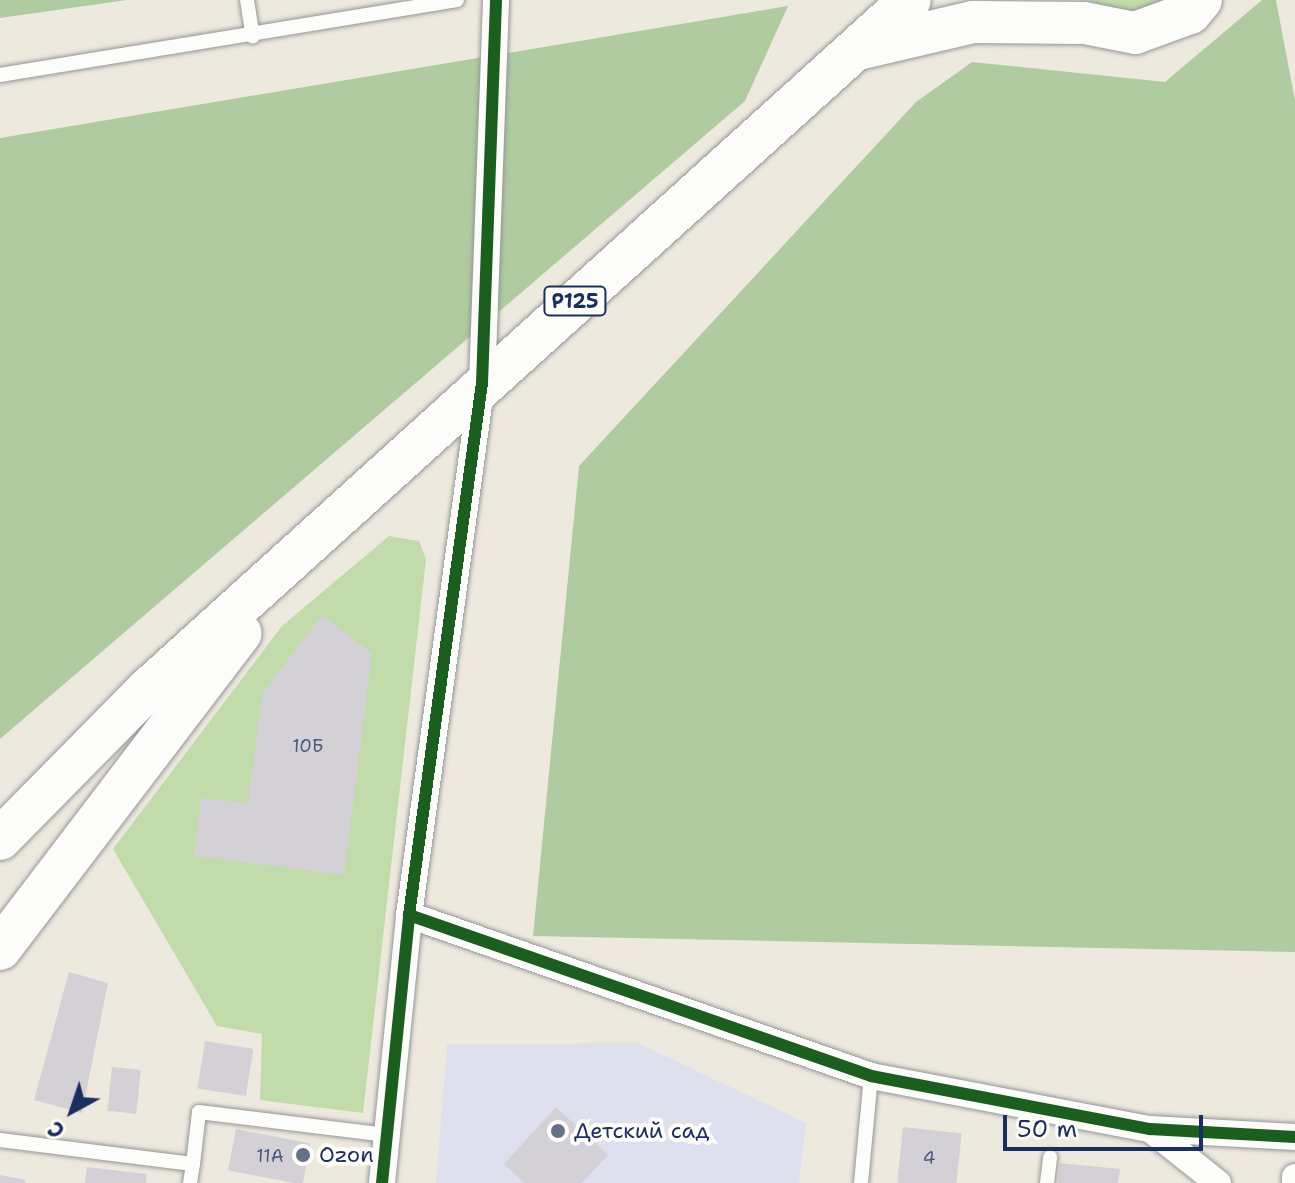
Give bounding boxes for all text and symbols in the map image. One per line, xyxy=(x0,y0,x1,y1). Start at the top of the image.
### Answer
road number: Р125 xyxy=(543,285,607,317)
house number: 10Б xyxy=(292,735,324,757)
north arrow xyxy=(32,1071,112,1151)
scale bar xyxy=(1007,1099,1207,1149)
text: 50 m xyxy=(1017,1113,1077,1145)
text: С xyxy=(42,1114,71,1145)
place label: Детский сад xyxy=(574,1118,710,1144)
marker: Детский сад xyxy=(549,1122,567,1140)
place label: Ozon xyxy=(319,1142,374,1168)
house number: 11А xyxy=(256,1145,284,1167)
marker: Ozon xyxy=(294,1146,312,1164)
house number: 4 xyxy=(923,1147,935,1169)

